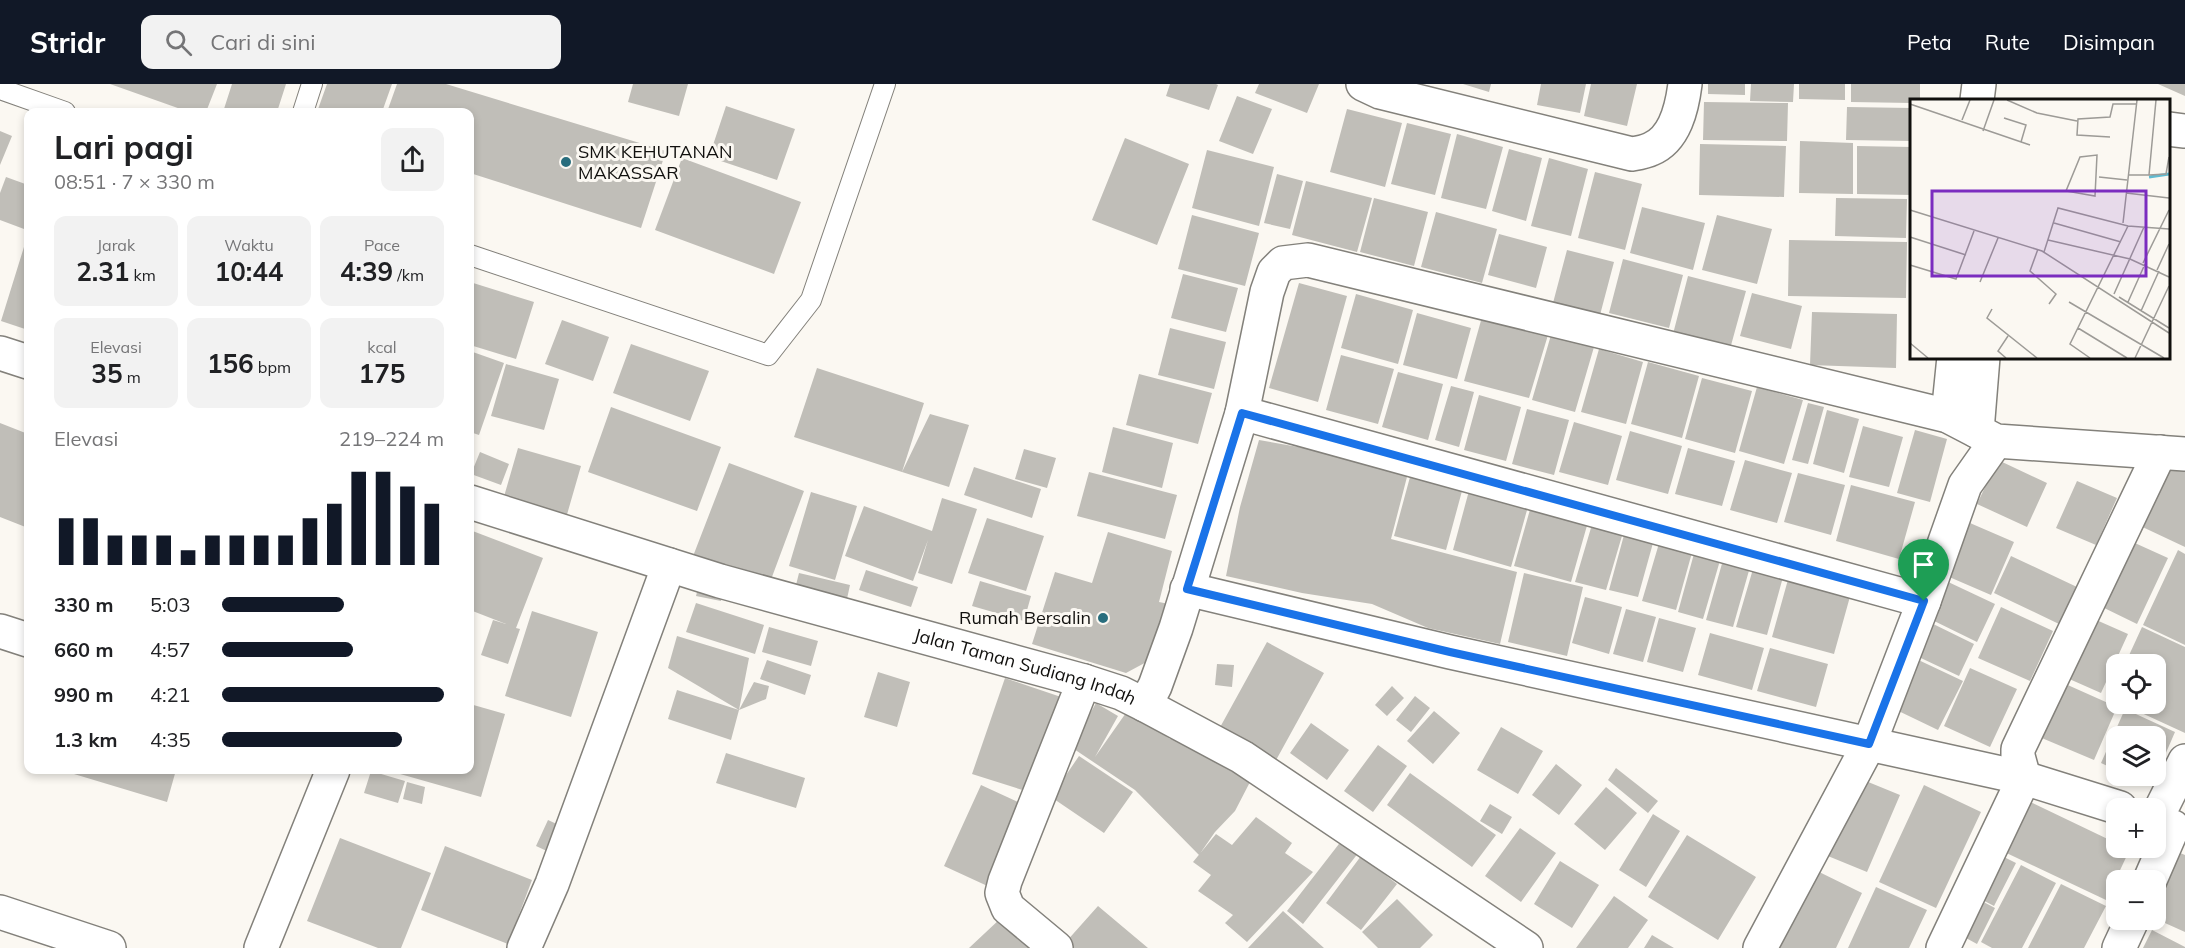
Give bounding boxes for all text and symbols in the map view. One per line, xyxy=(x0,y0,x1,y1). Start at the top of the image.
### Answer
search box xyxy=(141,15,561,69)
text: Stridr xyxy=(30,25,105,60)
icon: search xyxy=(162,26,195,59)
text: Cari di sini xyxy=(210,28,316,56)
text: Peta xyxy=(1907,29,1952,55)
text: Rute xyxy=(1985,29,2030,55)
text: Disimpan xyxy=(2063,29,2155,55)
inset map xyxy=(1910,99,2170,358)
text: Lari pagi xyxy=(54,126,194,167)
button: share xyxy=(381,128,444,191)
place label: SMK KEHUTANAN MAKASSAR xyxy=(578,140,733,184)
marker: SMK KEHUTANAN MAKASSAR xyxy=(559,155,573,169)
text: 08:51 · 7 × 330 m xyxy=(54,169,215,194)
text: Jarak xyxy=(97,235,135,255)
text: Waktu xyxy=(224,235,274,255)
text: Pace xyxy=(364,235,400,255)
text: 2.31 xyxy=(76,255,129,288)
text: 10:44 xyxy=(215,255,283,288)
text: 4:39 xyxy=(340,255,393,288)
text: km xyxy=(129,265,156,285)
text: /km xyxy=(393,265,424,285)
text: Elevasi xyxy=(90,337,142,357)
text: kcal xyxy=(367,337,397,357)
text: 156 xyxy=(207,347,254,380)
text: 35 xyxy=(91,357,122,390)
text: bpm xyxy=(254,357,291,377)
text: 175 xyxy=(359,357,405,390)
text: m xyxy=(122,367,141,387)
text: Elevasi xyxy=(54,426,118,451)
text: 219–224 m xyxy=(339,426,444,451)
pin xyxy=(1898,539,1949,601)
icon: arrive xyxy=(1907,548,1940,581)
text: 330 m xyxy=(54,592,113,617)
text: 5:03 xyxy=(150,592,191,617)
place label: Rumah Bersalin xyxy=(959,606,1091,629)
marker: Rumah Bersalin xyxy=(1096,611,1110,625)
street label: Jalan Taman Sudiang Indah xyxy=(911,623,1140,710)
text: 660 m xyxy=(54,637,113,662)
text: 4:57 xyxy=(150,637,191,662)
map controls xyxy=(2106,654,2166,930)
button: locate xyxy=(2106,654,2166,714)
text: 990 m xyxy=(54,682,113,707)
text: 4:21 xyxy=(150,682,191,707)
button: layers xyxy=(2106,726,2166,786)
text: 1.3 km xyxy=(54,727,117,752)
text: 4:35 xyxy=(150,727,191,752)
button: + xyxy=(2106,798,2166,858)
button: − xyxy=(2106,870,2166,930)

